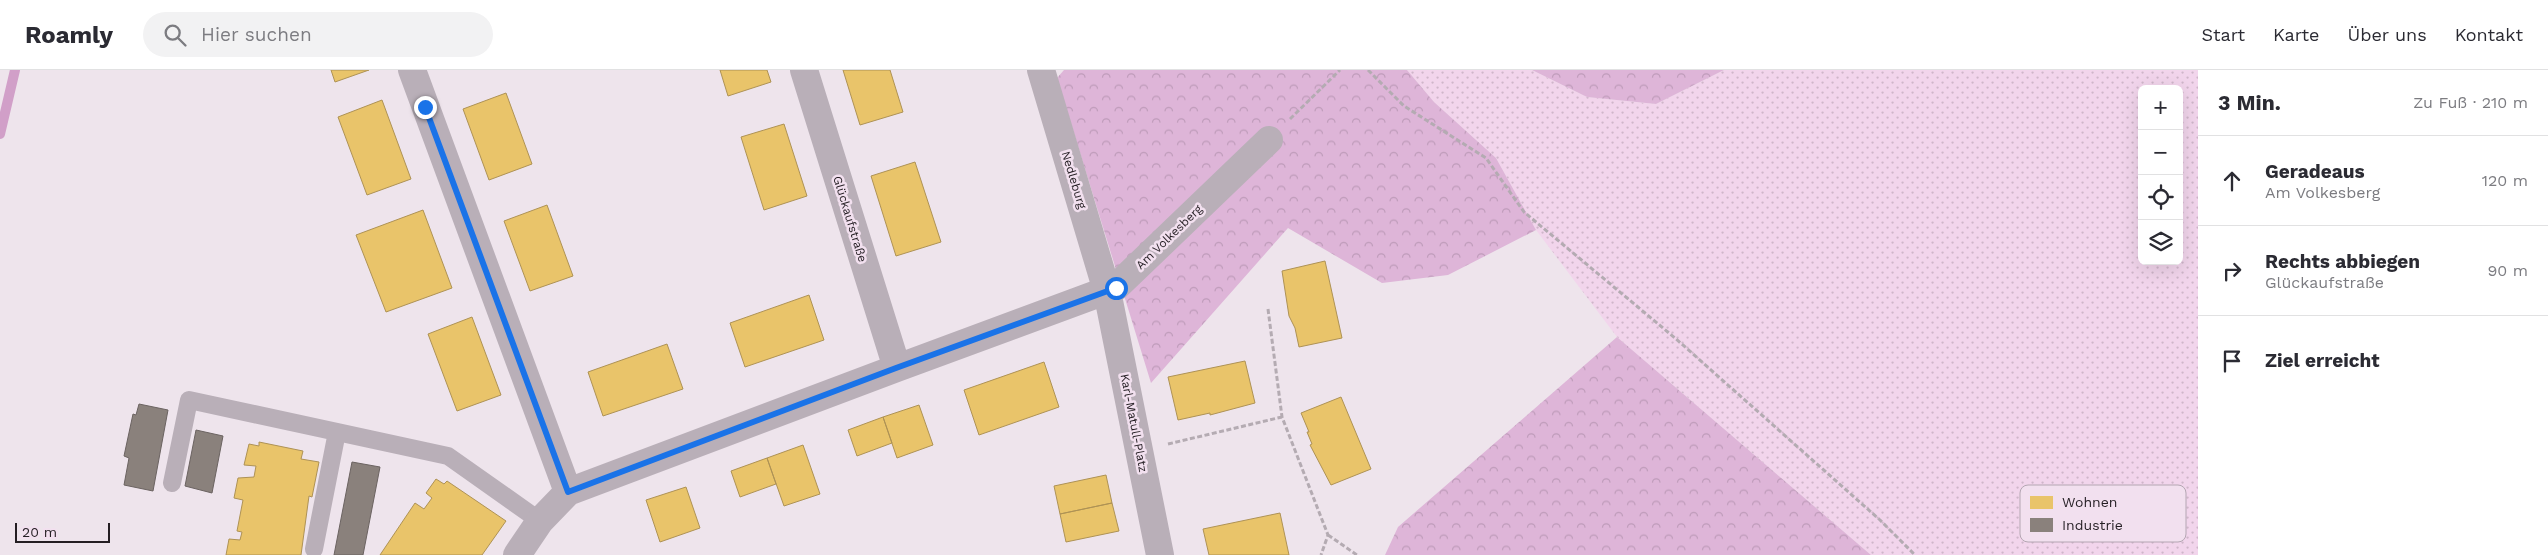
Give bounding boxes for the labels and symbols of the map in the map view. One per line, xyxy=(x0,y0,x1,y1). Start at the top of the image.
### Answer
route end xyxy=(414,96,437,119)
street label: Nedleburg xyxy=(1059,149,1090,211)
street label: Glückaufstraße xyxy=(830,174,870,264)
street label: Am Volkesberg xyxy=(1133,202,1205,272)
route start xyxy=(1105,277,1128,300)
street label: Karl-Matull-Platz xyxy=(1118,373,1150,473)
legend xyxy=(2020,485,2186,542)
text: Wohnen xyxy=(2062,494,2117,510)
text: Industrie xyxy=(2062,517,2123,533)
scale bar xyxy=(15,520,110,543)

